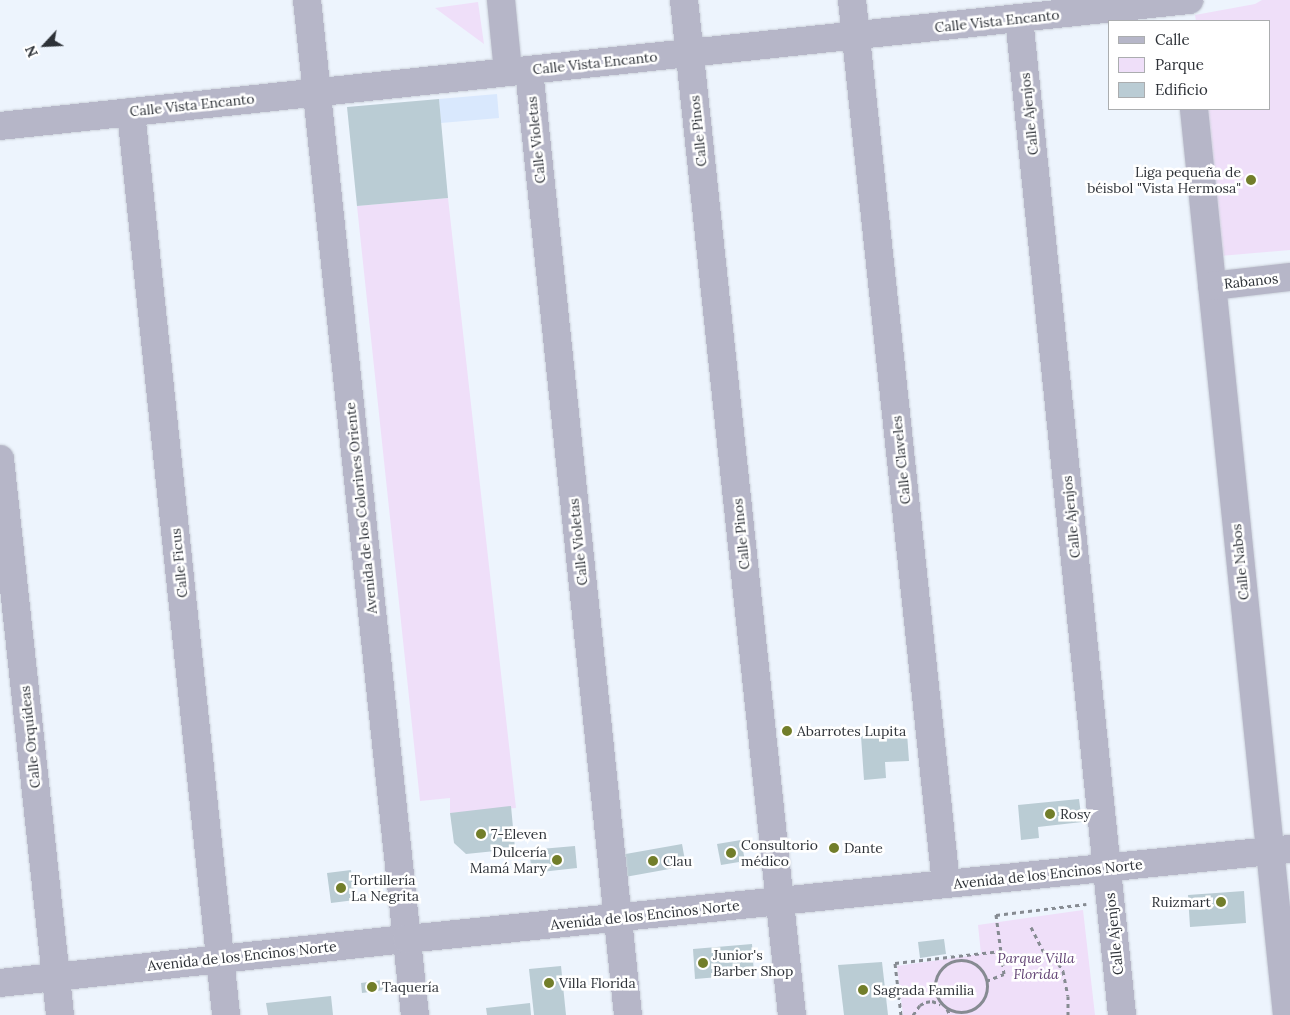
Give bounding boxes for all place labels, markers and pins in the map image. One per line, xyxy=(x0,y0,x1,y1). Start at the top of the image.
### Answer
place label: Liga pequeña de béisbol "Vista Hermosa" xyxy=(1087,164,1241,196)
marker: Liga pequeña de béisbol "Vista Hermosa" xyxy=(1245,174,1257,186)
place label: Abarrotes Lupita xyxy=(797,723,906,739)
marker: Abarrotes Lupita xyxy=(781,725,793,737)
place label: Rosy xyxy=(1060,806,1091,822)
marker: Rosy xyxy=(1044,808,1056,820)
place label: 7-Eleven xyxy=(491,826,547,842)
marker: 7-Eleven xyxy=(475,828,487,840)
place label: Consultorio médico xyxy=(741,837,818,870)
place label: Dante xyxy=(844,840,883,856)
marker: Dante xyxy=(828,842,840,854)
place label: Dulcería Mamá Mary xyxy=(470,844,547,876)
marker: Consultorio médico xyxy=(725,847,737,859)
place label: Clau xyxy=(663,853,692,869)
marker: Dulcería Mamá Mary xyxy=(551,854,563,866)
marker: Clau xyxy=(647,855,659,867)
place label: Tortillería La Negrita xyxy=(351,872,419,904)
marker: Tortillería La Negrita xyxy=(335,882,347,894)
place label: Ruizmart xyxy=(1152,894,1211,910)
marker: Ruizmart xyxy=(1215,896,1227,908)
place label: Junior's Barber Shop xyxy=(713,947,793,980)
marker: Junior's Barber Shop xyxy=(697,957,709,969)
place label: Villa Florida xyxy=(559,975,636,991)
marker: Villa Florida xyxy=(543,977,555,989)
place label: Taquería xyxy=(382,979,439,995)
marker: Taquería xyxy=(366,981,378,993)
place label: Sagrada Familia xyxy=(873,982,974,998)
marker: Sagrada Familia xyxy=(857,984,869,996)

